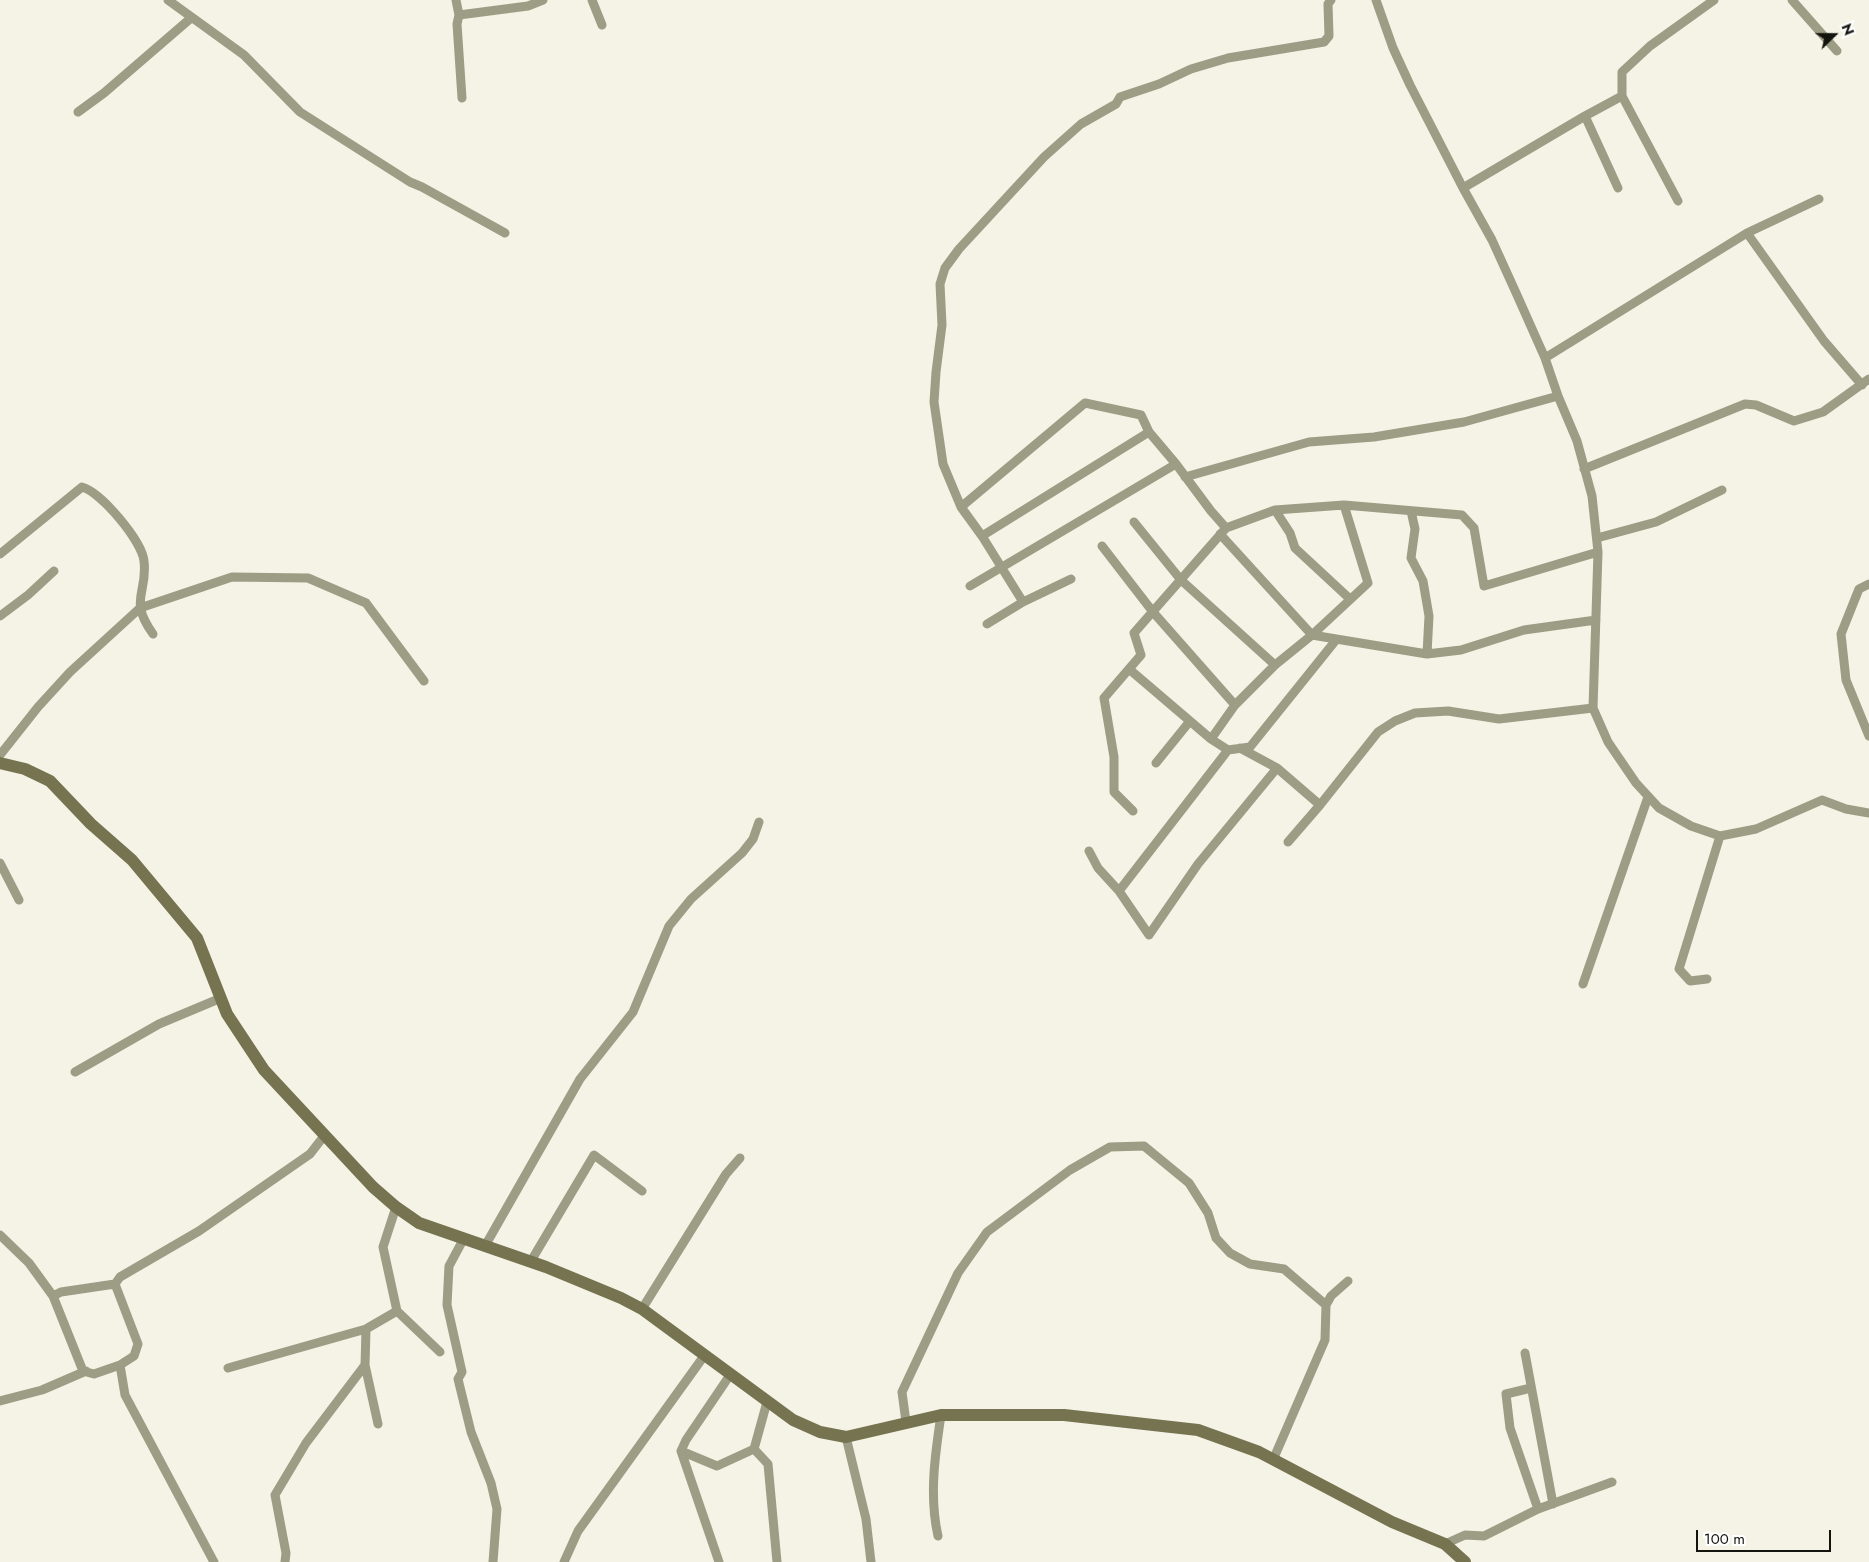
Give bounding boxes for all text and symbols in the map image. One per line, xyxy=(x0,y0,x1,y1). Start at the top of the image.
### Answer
north arrow xyxy=(1809,10,1859,60)
text: N xyxy=(1837,20,1859,38)
scale bar xyxy=(1699,1520,1834,1552)
text: 100 m xyxy=(1704,1528,1745,1550)

